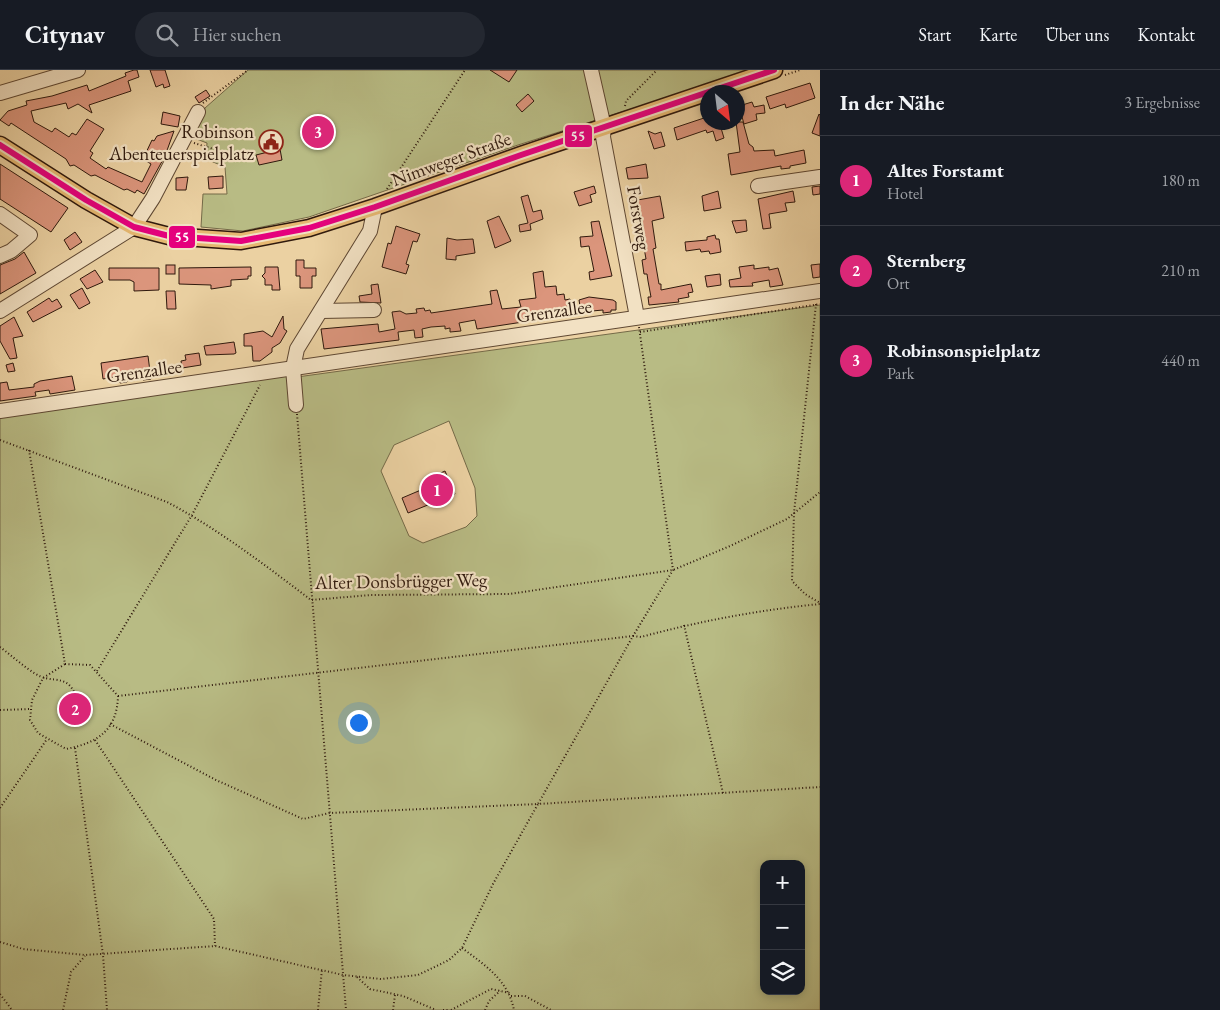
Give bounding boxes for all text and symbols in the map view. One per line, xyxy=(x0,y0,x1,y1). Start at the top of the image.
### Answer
search box xyxy=(135,12,485,57)
text: Citynav xyxy=(25,19,105,50)
icon: search xyxy=(153,21,181,49)
text: Hier suchen xyxy=(193,22,281,47)
text: Start xyxy=(918,23,951,46)
text: Karte xyxy=(979,23,1017,46)
text: Über uns xyxy=(1045,23,1109,46)
text: Kontakt xyxy=(1137,23,1195,46)
north arrow xyxy=(700,85,745,130)
text: In der Nähe xyxy=(840,89,945,116)
text: 3 Ergebnisse xyxy=(1124,92,1200,113)
pin: 3 xyxy=(302,113,334,151)
place label: Robinson Abenteuerspielplatz xyxy=(108,119,255,166)
line badge: 55 xyxy=(564,124,593,148)
street label: Nimweger Straße xyxy=(388,126,514,192)
text: 55 xyxy=(571,127,585,145)
public building icon: Robinson Abenteuerspielplatz xyxy=(258,129,284,155)
text: Altes Forstamt xyxy=(887,158,1004,183)
text: 1 xyxy=(852,170,860,191)
text: 180 m xyxy=(1161,170,1200,191)
text: Hotel xyxy=(887,183,923,204)
street label: Forstweg xyxy=(621,184,657,253)
line badge: 55 xyxy=(168,225,196,249)
text: 55 xyxy=(175,228,189,246)
text: Sternberg xyxy=(887,248,965,273)
text: 2 xyxy=(852,260,860,281)
text: 210 m xyxy=(1161,260,1200,281)
text: Ort xyxy=(887,273,910,294)
street label: Grenzallee xyxy=(515,293,593,329)
text: Robinsonspielplatz xyxy=(887,338,1040,363)
text: 3 xyxy=(852,350,860,371)
text: 440 m xyxy=(1161,350,1200,371)
street label: Grenzallee xyxy=(105,353,183,389)
text: Park xyxy=(887,363,914,384)
pin: 1 xyxy=(421,471,453,509)
street label: Alter Donsbrügger Weg xyxy=(314,567,488,595)
pin: 2 xyxy=(59,690,91,728)
your location xyxy=(346,710,372,736)
map controls xyxy=(760,860,805,995)
button: + xyxy=(760,860,805,905)
button: − xyxy=(760,905,805,950)
button: layers xyxy=(760,950,805,995)

